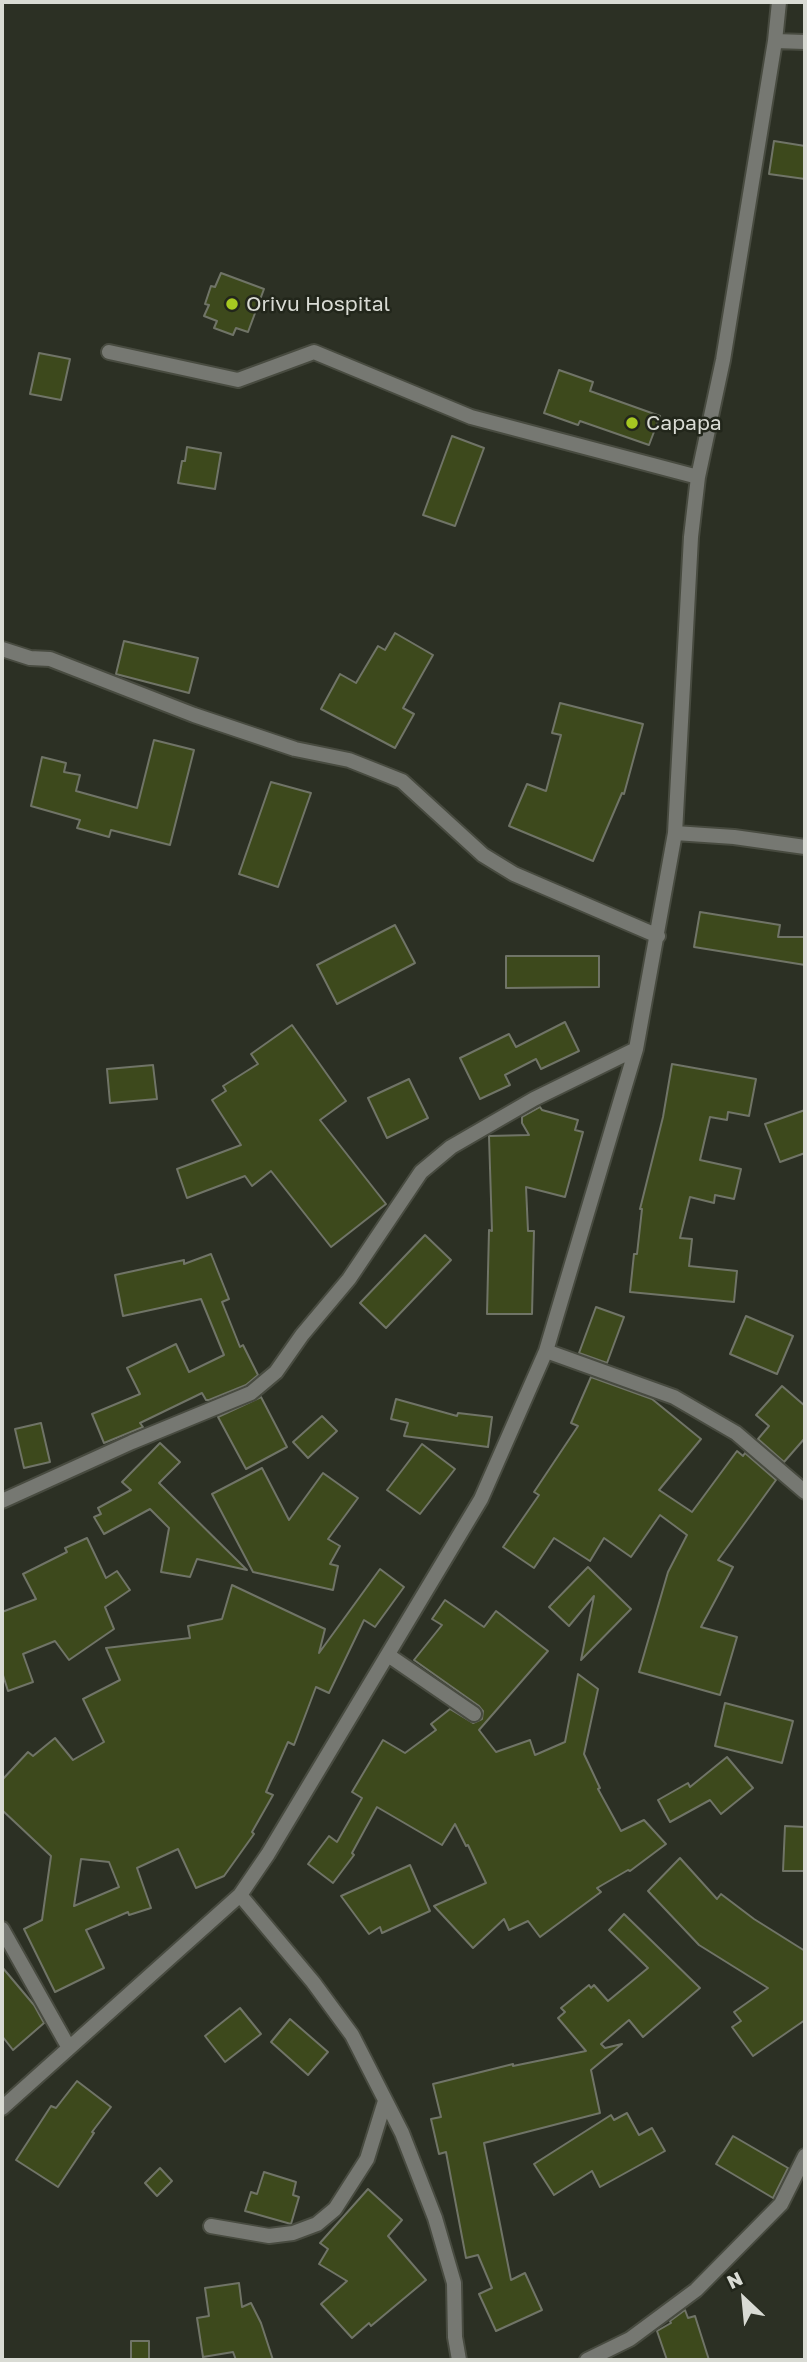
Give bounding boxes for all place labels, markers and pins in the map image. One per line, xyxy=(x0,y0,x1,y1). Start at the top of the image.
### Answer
place label: Orivu Hospital xyxy=(246,291,390,317)
marker: Orivu Hospital xyxy=(224,296,240,312)
place label: Capapa xyxy=(646,410,722,436)
marker: Capapa xyxy=(624,415,640,431)

